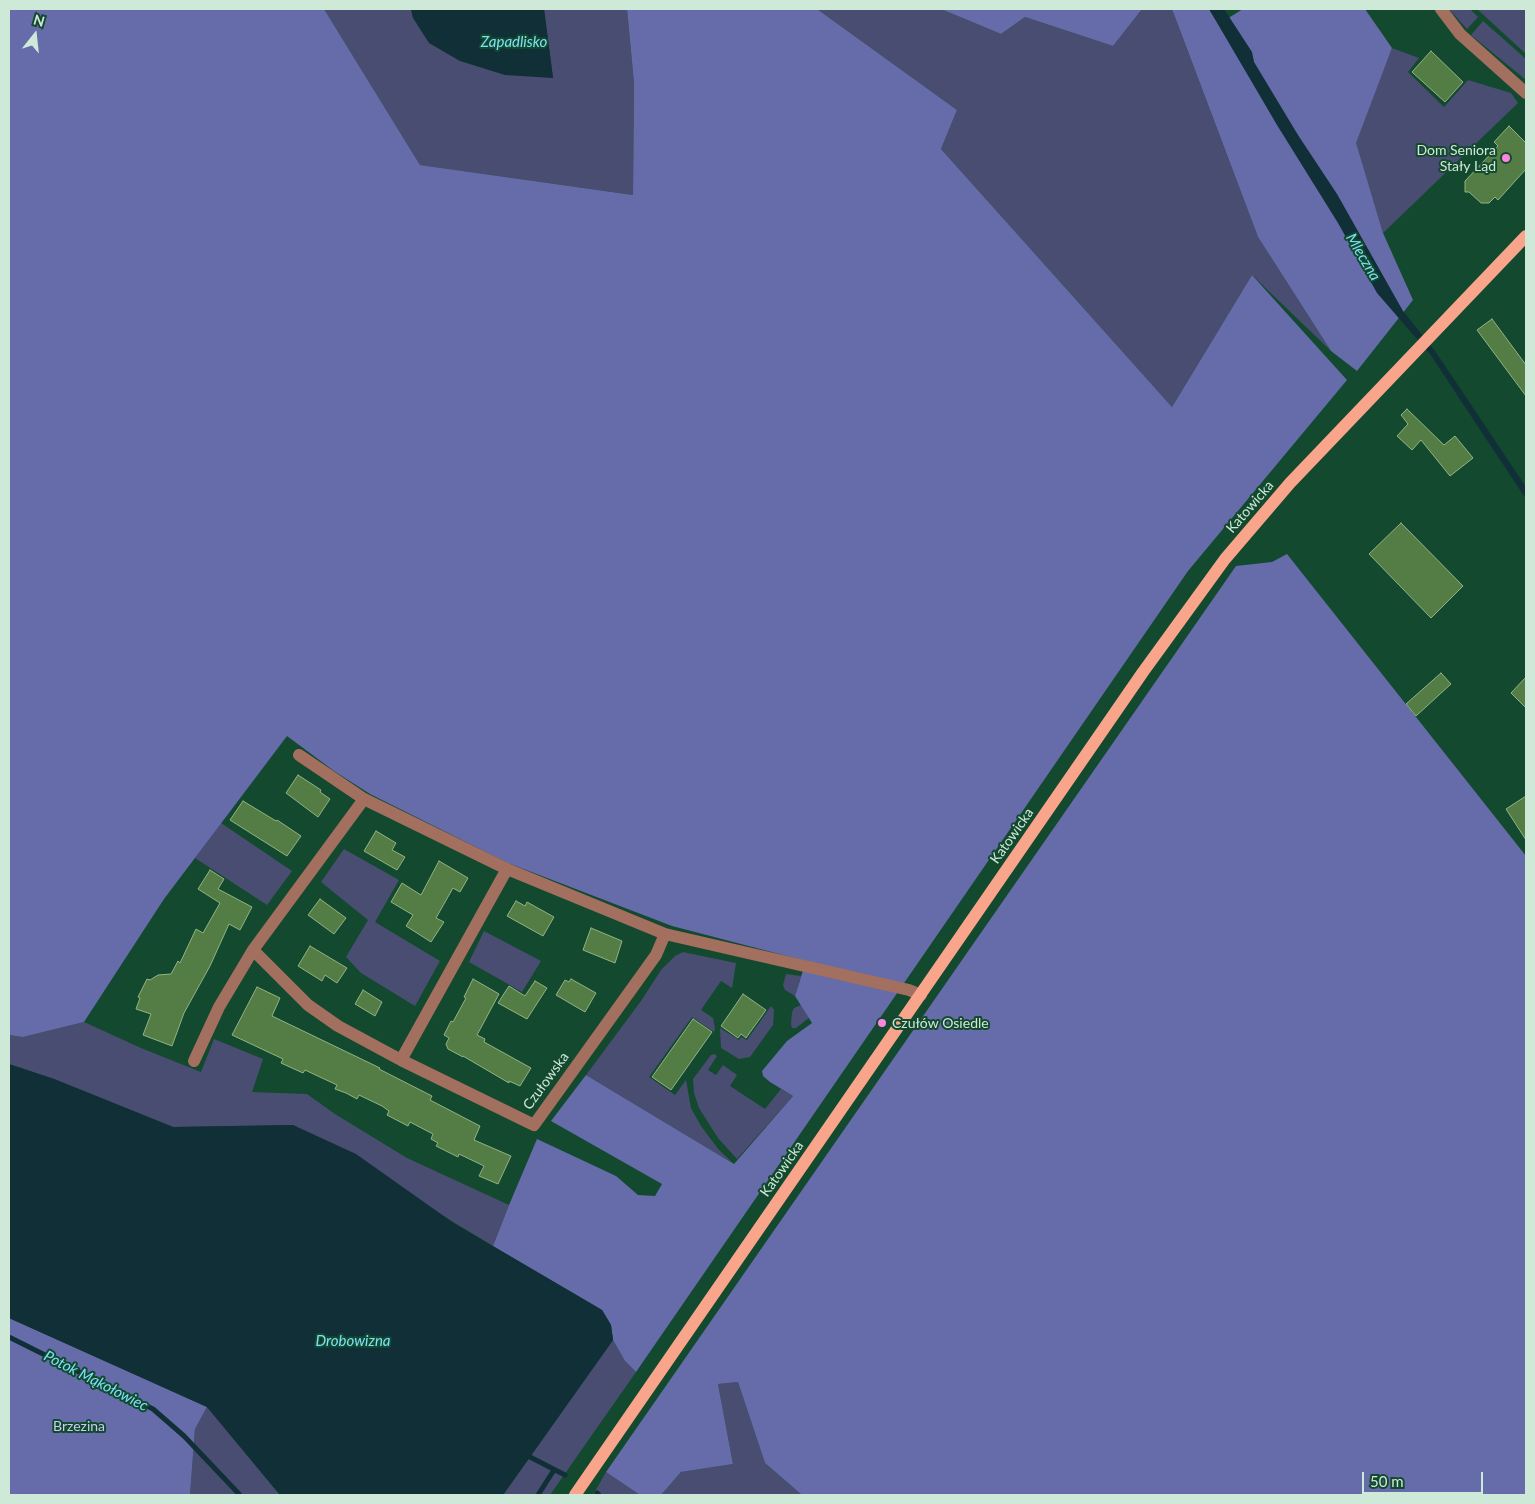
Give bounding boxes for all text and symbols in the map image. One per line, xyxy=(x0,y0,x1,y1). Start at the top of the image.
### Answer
north arrow xyxy=(10,10,60,60)
text: N xyxy=(32,10,47,30)
water label: Zapadlisko xyxy=(481,33,547,51)
place label: Dom Seniora Stały Ląd xyxy=(1416,142,1496,174)
marker: Dom Seniora Stały Ląd xyxy=(1500,152,1512,164)
water label: Mleczna xyxy=(1342,230,1384,284)
street label: Katowicka xyxy=(1223,477,1277,537)
street label: Katowicka xyxy=(987,805,1037,867)
place label: Czułów Osiedle xyxy=(892,1015,989,1031)
marker: Czułów Osiedle xyxy=(876,1017,888,1029)
street label: Czułowska xyxy=(520,1049,572,1113)
street label: Katowicka xyxy=(757,1138,807,1200)
water label: Drobowizna xyxy=(316,1332,390,1350)
water label: Potok Mąkołowiec xyxy=(41,1347,151,1415)
park label: Brzezina xyxy=(53,1418,105,1434)
scale bar xyxy=(1365,1462,1486,1494)
text: 50 m xyxy=(1370,1472,1404,1490)

